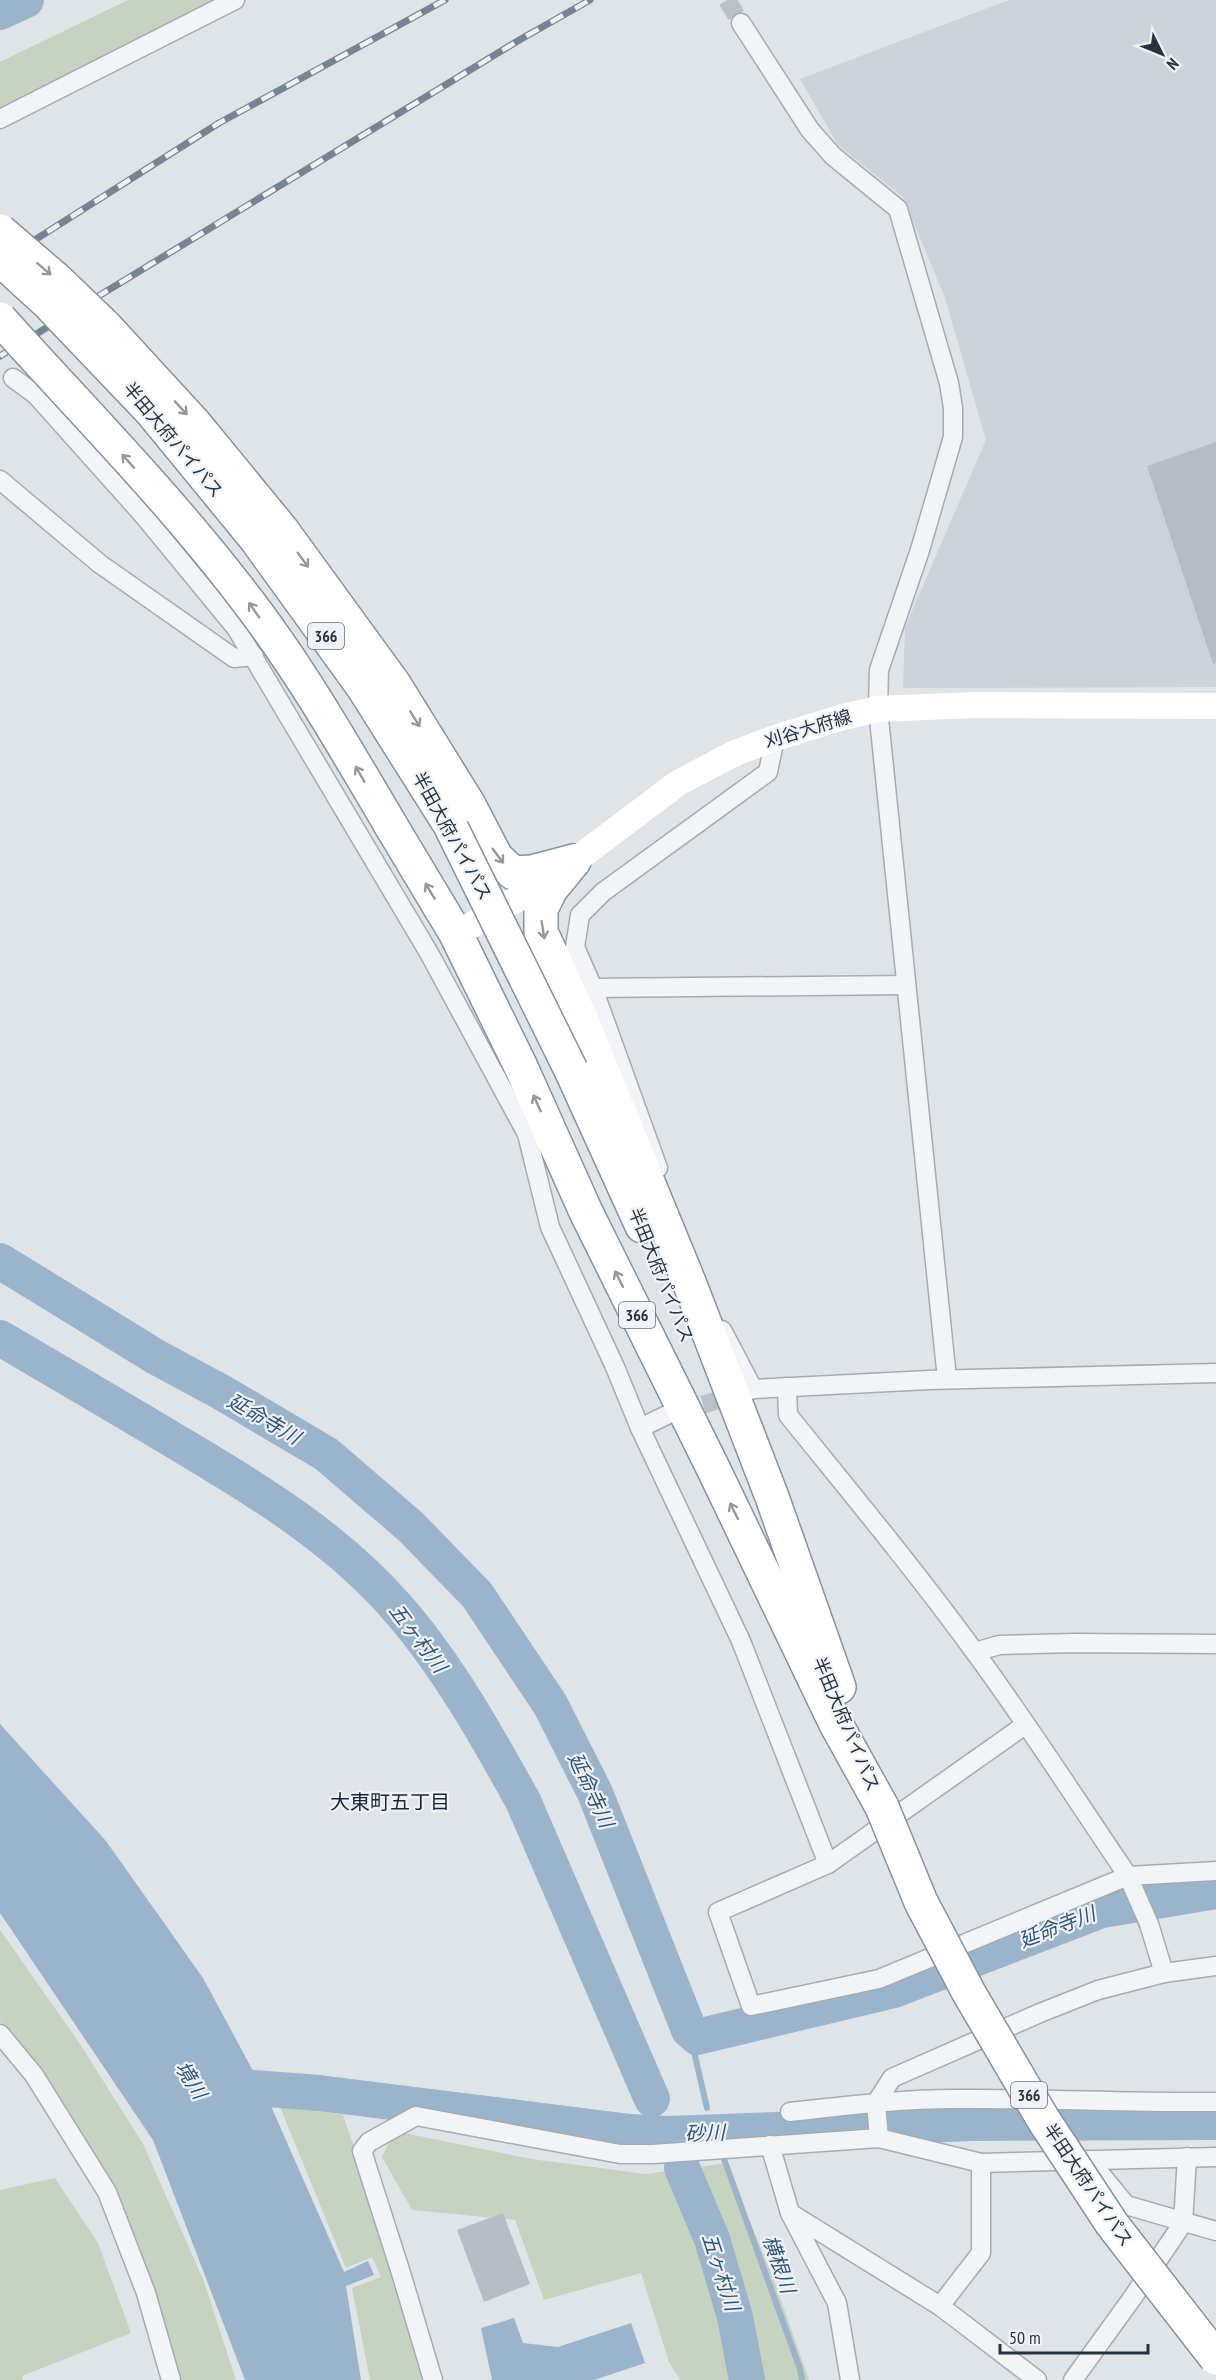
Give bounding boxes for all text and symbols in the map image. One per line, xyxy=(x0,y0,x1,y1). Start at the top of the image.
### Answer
north arrow xyxy=(1132,24,1192,84)
text: N xyxy=(1163,54,1183,74)
one-way arrow xyxy=(36,262,51,276)
street label: 半田大府パイパス xyxy=(118,377,228,502)
one-way arrow xyxy=(174,400,188,415)
one-way arrow xyxy=(121,454,135,469)
one-way arrow xyxy=(297,551,309,567)
one-way arrow xyxy=(248,603,260,619)
road number: 366 xyxy=(308,623,344,649)
street label: 刈谷大府線 xyxy=(761,704,854,753)
one-way arrow xyxy=(410,710,422,727)
one-way arrow xyxy=(354,766,366,783)
street label: 半田大府パイパス xyxy=(408,767,497,904)
one-way arrow xyxy=(491,848,504,864)
one-way arrow xyxy=(424,883,436,900)
one-way arrow xyxy=(537,919,548,939)
one-way arrow xyxy=(531,1094,542,1112)
street label: 半田大府パイパス xyxy=(624,1204,699,1346)
one-way arrow xyxy=(613,1271,625,1289)
road number: 366 xyxy=(619,1302,655,1328)
water label: 延命寺川 xyxy=(223,1388,307,1451)
one-way arrow xyxy=(727,1502,739,1520)
water label: 五ヶ村川 xyxy=(384,1598,454,1679)
street label: 半田大府パイパス xyxy=(808,1653,885,1794)
water label: 延命寺川 xyxy=(562,1748,621,1834)
district label: 大東町五丁目 xyxy=(330,1789,450,1815)
water label: 延命寺川 xyxy=(1015,1900,1101,1953)
water label: 境川 xyxy=(169,2056,214,2106)
road number: 366 xyxy=(1011,2082,1047,2108)
water label: 砂川 xyxy=(685,2119,727,2147)
street label: 半田大府パイパス xyxy=(1039,2119,1138,2251)
water label: 五ヶ村川 xyxy=(696,2230,746,2316)
water label: 横根川 xyxy=(757,2231,802,2298)
scale bar xyxy=(1000,2317,1148,2355)
text: 50 m xyxy=(1009,2326,1041,2349)

